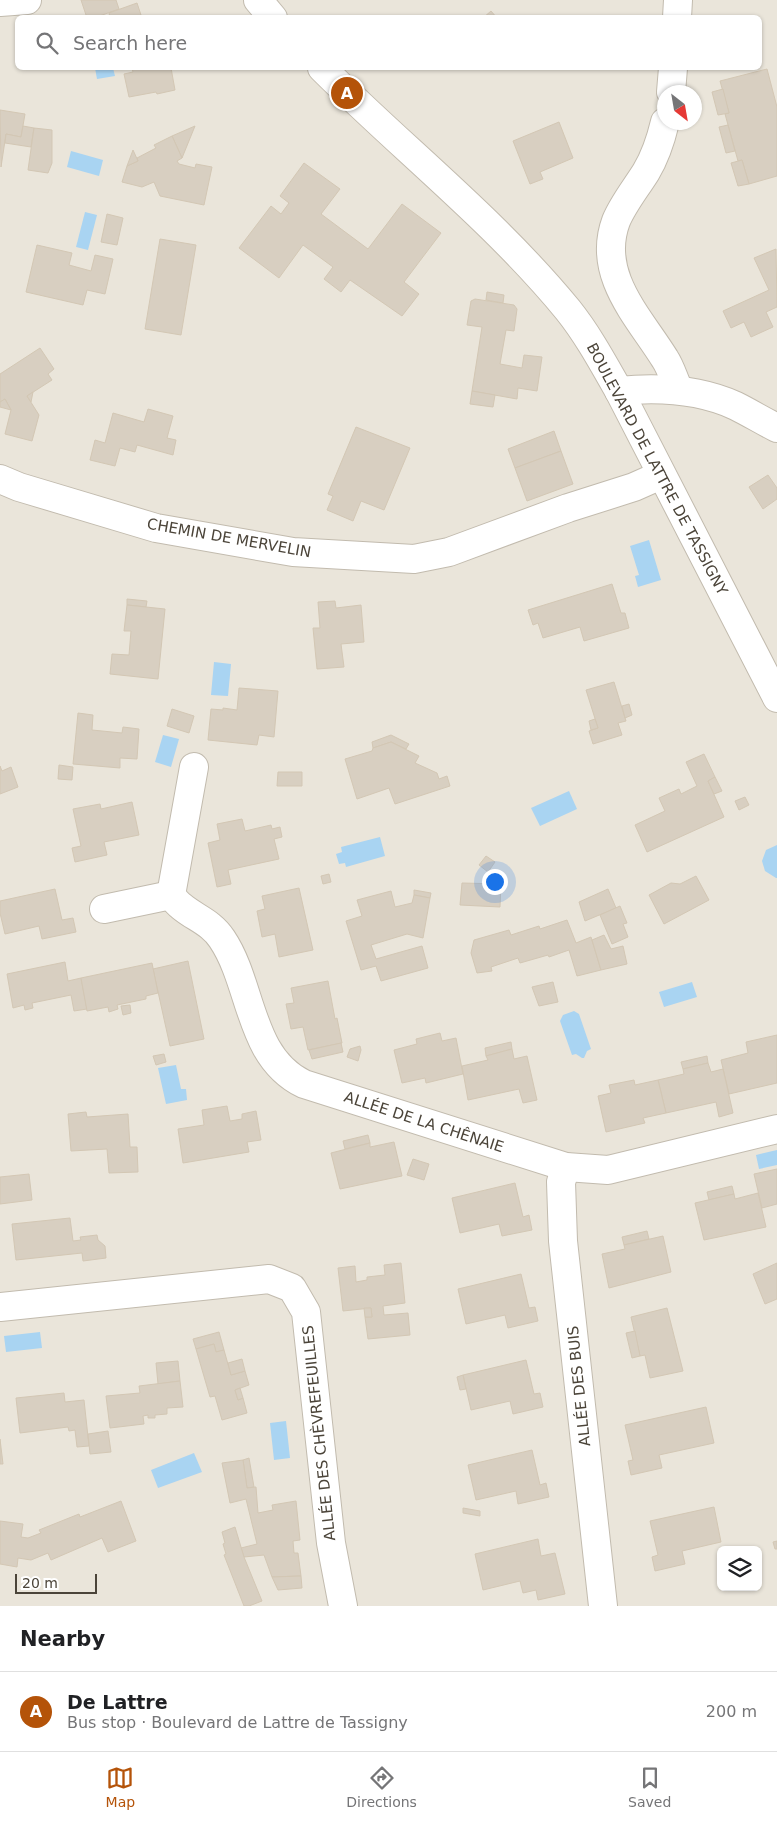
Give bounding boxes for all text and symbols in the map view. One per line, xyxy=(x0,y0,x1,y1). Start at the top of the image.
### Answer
search box xyxy=(15,15,762,70)
icon: search xyxy=(33,29,61,57)
text: Search here xyxy=(73,32,187,54)
pin: A xyxy=(331,74,363,112)
north arrow xyxy=(657,85,702,130)
street label: BOULEVARD DE LATTRE DE TASSIGNY xyxy=(583,340,732,599)
street label: CHEMIN DE MERVELIN xyxy=(146,515,312,561)
your location xyxy=(482,869,508,895)
street label: ALLÉE DE LA CHÊNAIE xyxy=(342,1087,506,1156)
street label: ALLÉE DES CHÈVREFEUILLES xyxy=(298,1324,339,1542)
street label: ALLÉE DES BUIS xyxy=(563,1325,594,1447)
map controls xyxy=(717,1546,762,1591)
button: layers xyxy=(717,1546,762,1591)
scale bar xyxy=(15,1571,98,1594)
text: 20 m xyxy=(22,1575,58,1591)
text: Nearby xyxy=(20,1627,105,1651)
text: De Lattre xyxy=(67,1691,168,1713)
text: A xyxy=(30,1702,42,1721)
text: 200 m xyxy=(706,1702,757,1721)
text: Bus stop · Boulevard de Lattre de Tassigny xyxy=(67,1713,408,1732)
tab: Map xyxy=(106,1764,135,1810)
tab: Directions xyxy=(346,1764,417,1810)
tab: Saved xyxy=(628,1764,671,1810)

